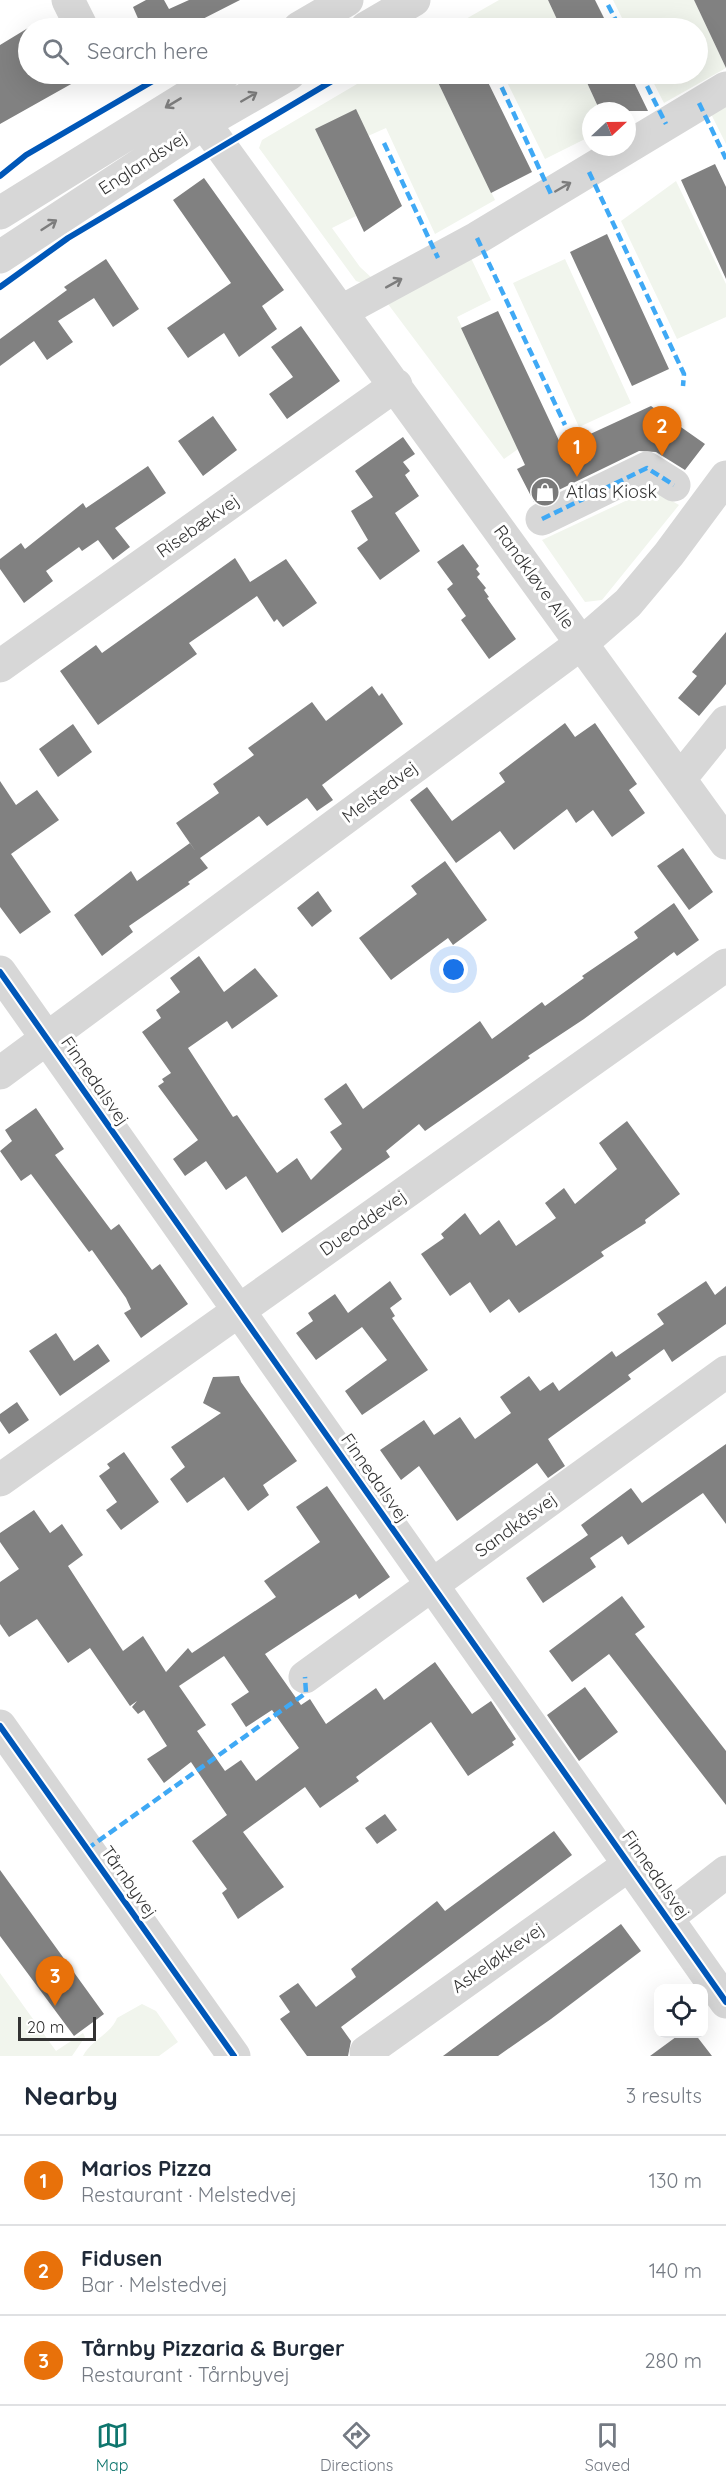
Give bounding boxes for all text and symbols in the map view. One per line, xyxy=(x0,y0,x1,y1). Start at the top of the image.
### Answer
search box xyxy=(18,18,708,84)
icon: search xyxy=(39,35,72,68)
text: Search here xyxy=(87,37,208,65)
one-way arrow xyxy=(240,91,257,103)
one-way arrow xyxy=(165,98,182,110)
north arrow xyxy=(582,102,636,156)
street label: Englandsvej xyxy=(94,125,191,200)
one-way arrow xyxy=(554,180,571,192)
one-way arrow xyxy=(40,219,57,231)
one-way arrow xyxy=(384,277,402,288)
pin: 2 xyxy=(642,406,682,456)
pin: 1 xyxy=(558,428,596,477)
shop icon: Atlas Kiosk xyxy=(529,476,561,508)
place label: Atlas Kiosk xyxy=(566,480,657,503)
street label: Risebækvej xyxy=(152,489,244,562)
street label: Randkløve Alle xyxy=(489,520,580,633)
street label: Melstedvej xyxy=(337,756,422,828)
your location xyxy=(439,955,468,984)
street label: Finnedalsvej xyxy=(56,1032,135,1130)
street label: Dueoddevej xyxy=(315,1184,411,1261)
street label: Finnedalsvej xyxy=(336,1429,415,1527)
street label: Sandkåsvej xyxy=(470,1487,561,1562)
street label: Finnedalsvej xyxy=(617,1826,696,1924)
street label: Tårnbyvej xyxy=(96,1841,163,1922)
street label: Askeløkkevej xyxy=(447,1917,548,1998)
pin: 3 xyxy=(36,1956,74,2006)
map controls xyxy=(654,1984,708,2038)
button: locate xyxy=(654,1984,708,2038)
scale bar xyxy=(18,2014,96,2042)
text: 20 m xyxy=(27,2017,64,2037)
text: Nearby xyxy=(24,2079,118,2112)
text: 3 results xyxy=(626,2083,702,2108)
text: Marios Pizza xyxy=(81,2154,212,2182)
text: 1 xyxy=(40,2168,47,2193)
text: 130 m xyxy=(649,2168,702,2193)
text: Restaurant · Melstedvej xyxy=(81,2182,297,2207)
text: Fidusen xyxy=(81,2244,162,2272)
text: 2 xyxy=(38,2258,49,2283)
text: 140 m xyxy=(649,2258,702,2283)
text: Bar · Melstedvej xyxy=(81,2272,228,2297)
text: Tårnby Pizzaria & Burger xyxy=(81,2334,345,2362)
text: 3 xyxy=(38,2348,49,2373)
text: 280 m xyxy=(645,2348,702,2373)
text: Restaurant · Tårnbyvej xyxy=(81,2362,290,2387)
tab: Map xyxy=(96,2419,129,2475)
tab: Directions xyxy=(320,2419,393,2475)
tab: Saved xyxy=(585,2419,630,2475)

